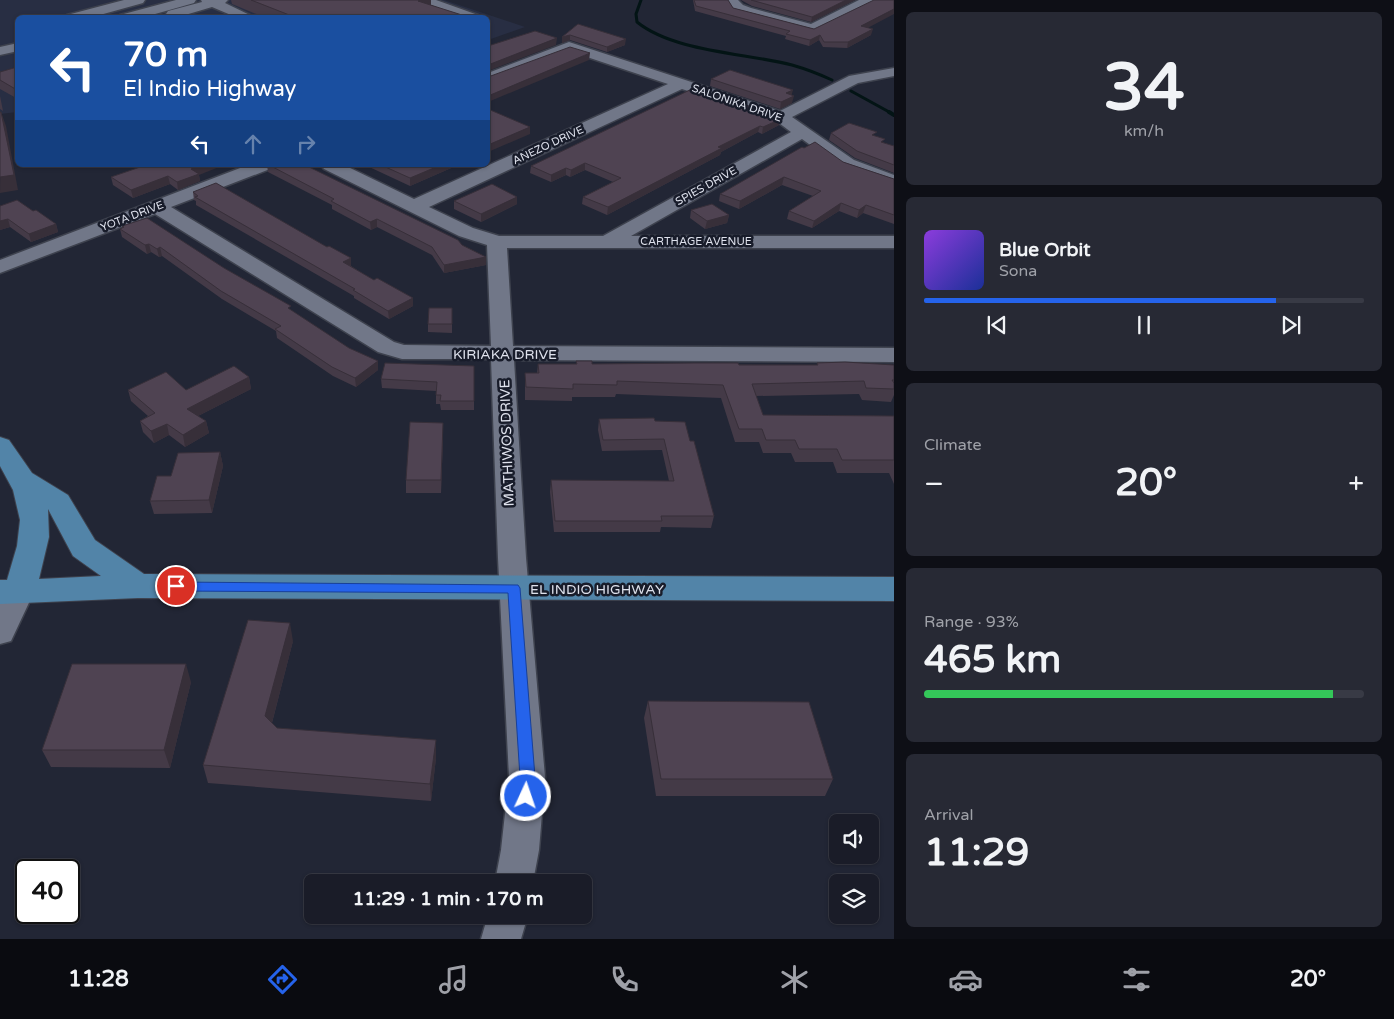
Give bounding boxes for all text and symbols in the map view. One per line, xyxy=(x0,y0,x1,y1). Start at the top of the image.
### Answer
text: 70 m xyxy=(123,34,208,76)
icon: left xyxy=(40,35,105,100)
text: 34 xyxy=(1103,49,1185,128)
text: El Indio Highway xyxy=(123,76,296,102)
street label: SALONIKA DRIVE xyxy=(690,81,784,125)
text: km/h xyxy=(1124,121,1164,141)
street label: ANEZO DRIVE xyxy=(510,123,586,167)
icon: left xyxy=(186,130,214,158)
icon: ahead xyxy=(239,130,267,158)
icon: right xyxy=(292,130,320,158)
street label: SPIES DRIVE xyxy=(673,164,739,208)
street label: YOTA DRIVE xyxy=(99,198,165,234)
street label: CARTHAGE AVENUE xyxy=(640,235,752,248)
text: Blue Orbit xyxy=(999,239,1091,261)
text: Sona xyxy=(999,261,1037,281)
icon: previous xyxy=(983,311,1011,339)
icon: pause xyxy=(1130,311,1158,339)
icon: next xyxy=(1277,311,1305,339)
street label: KIRIAKA DRIVE xyxy=(453,346,557,363)
street label: MATHIWOS DRIVE xyxy=(496,379,518,507)
text: Climate xyxy=(924,435,982,455)
text: 20° xyxy=(1115,460,1177,506)
text: − xyxy=(924,467,944,501)
text: + xyxy=(1348,467,1364,501)
pin xyxy=(155,565,197,607)
icon: arrive xyxy=(162,572,190,600)
street label: EL INDIO HIGHWAY xyxy=(530,581,664,598)
text: Range · 93% xyxy=(924,612,1019,632)
text: 465 km xyxy=(924,637,1061,683)
position arrow xyxy=(499,769,551,821)
text: Arrival xyxy=(924,805,973,825)
map controls xyxy=(829,814,879,924)
button: sound xyxy=(829,814,879,864)
text: 11:29 xyxy=(924,830,1029,876)
speed limit sign: 40 xyxy=(15,859,80,924)
button: layers xyxy=(829,874,879,924)
text: 11:29 · 1 min · 170 m xyxy=(352,888,544,910)
icon: directions xyxy=(265,962,300,997)
icon: music xyxy=(436,962,471,997)
icon: phone xyxy=(607,962,642,997)
icon: climate xyxy=(777,962,812,997)
icon: car xyxy=(948,962,983,997)
icon: filters xyxy=(1119,962,1154,997)
text: 11:28 xyxy=(68,966,129,992)
text: 20° xyxy=(1290,966,1326,992)

